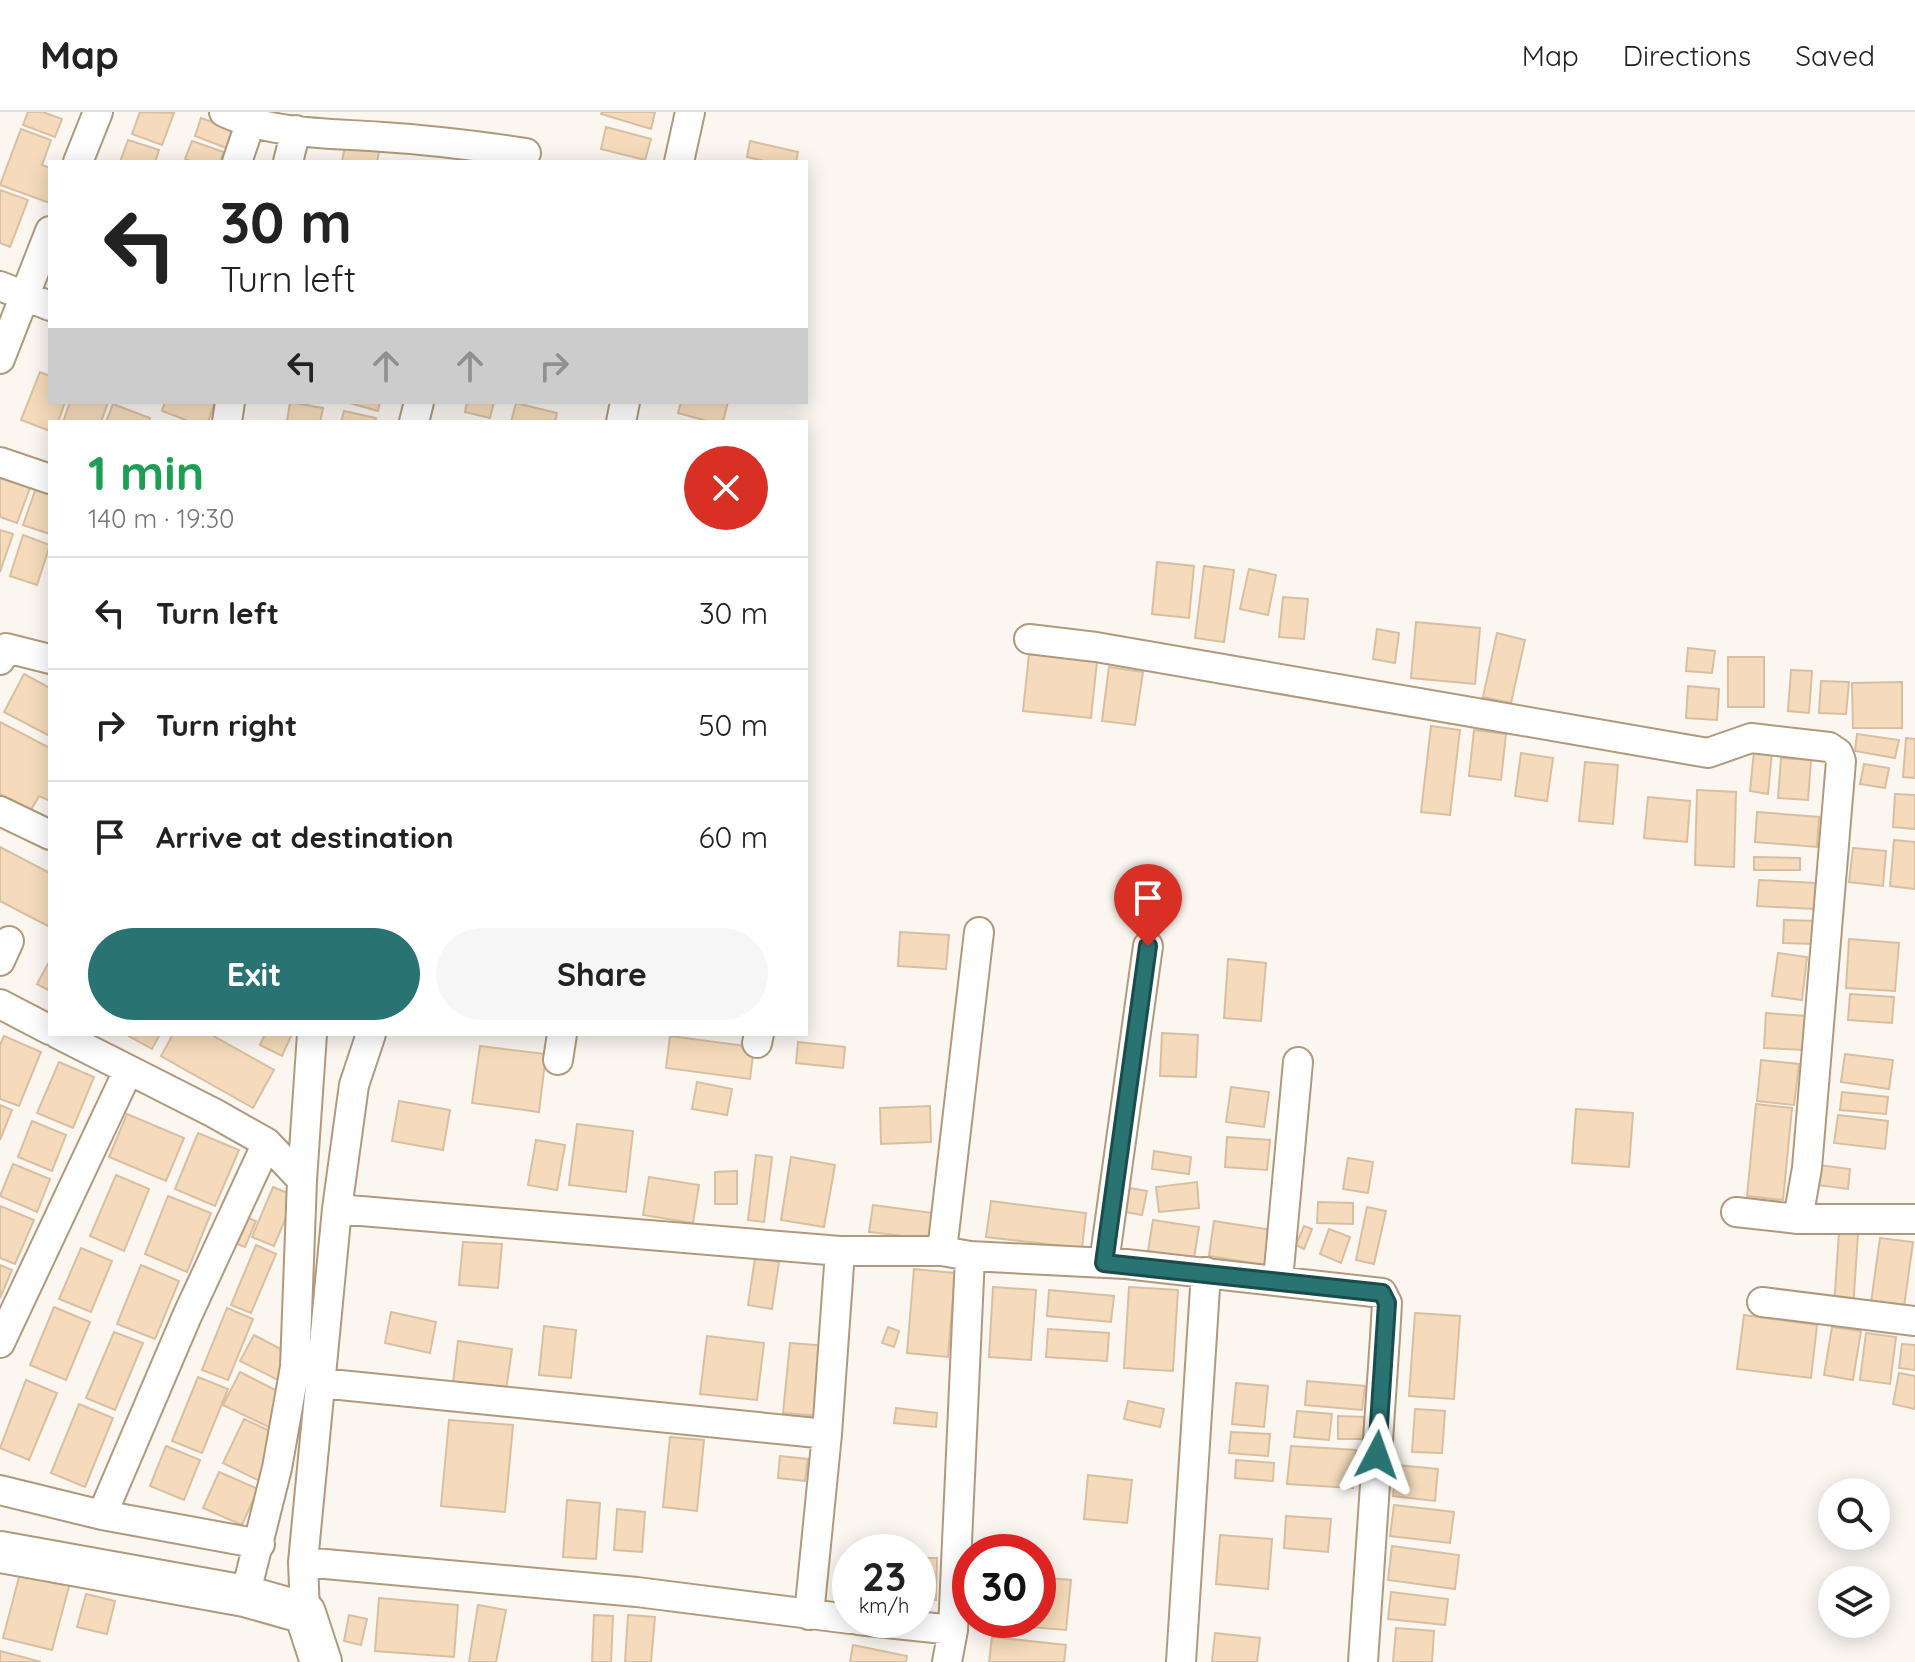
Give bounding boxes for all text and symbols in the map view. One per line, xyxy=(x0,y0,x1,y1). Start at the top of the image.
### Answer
text: Map xyxy=(40,31,119,79)
text: Map xyxy=(1522,38,1579,73)
text: Directions xyxy=(1623,38,1751,73)
text: Saved xyxy=(1795,38,1875,73)
text: 30 m xyxy=(220,187,352,257)
icon: left xyxy=(88,192,192,296)
text: Turn left xyxy=(220,256,356,301)
icon: left xyxy=(280,344,324,388)
icon: ahead xyxy=(364,344,408,388)
icon: ahead xyxy=(448,344,492,388)
icon: right xyxy=(532,344,576,388)
text: 1 min xyxy=(88,442,204,502)
button: close xyxy=(684,446,768,530)
text: 140 m · 19:30 xyxy=(88,502,235,535)
icon: left xyxy=(88,591,132,635)
text: Turn left xyxy=(156,594,279,632)
text: 30 m xyxy=(699,594,768,632)
icon: right xyxy=(88,703,132,747)
text: Turn right xyxy=(156,706,297,744)
text: 50 m xyxy=(698,706,768,744)
icon: arrive xyxy=(88,815,132,859)
text: Arrive at destination xyxy=(156,818,454,856)
text: 60 m xyxy=(698,818,768,856)
pin xyxy=(1114,864,1182,946)
icon: arrive xyxy=(1126,876,1170,920)
button: Exit xyxy=(88,928,420,1020)
button: Share xyxy=(436,928,768,1020)
position arrow xyxy=(1335,1413,1419,1497)
map controls xyxy=(1818,1478,1890,1638)
button: search xyxy=(1818,1478,1890,1550)
speed limit sign: 30 xyxy=(952,1534,1056,1638)
text: 23 xyxy=(862,1551,906,1601)
button: layers xyxy=(1818,1566,1890,1638)
text: km/h xyxy=(859,1593,909,1618)

